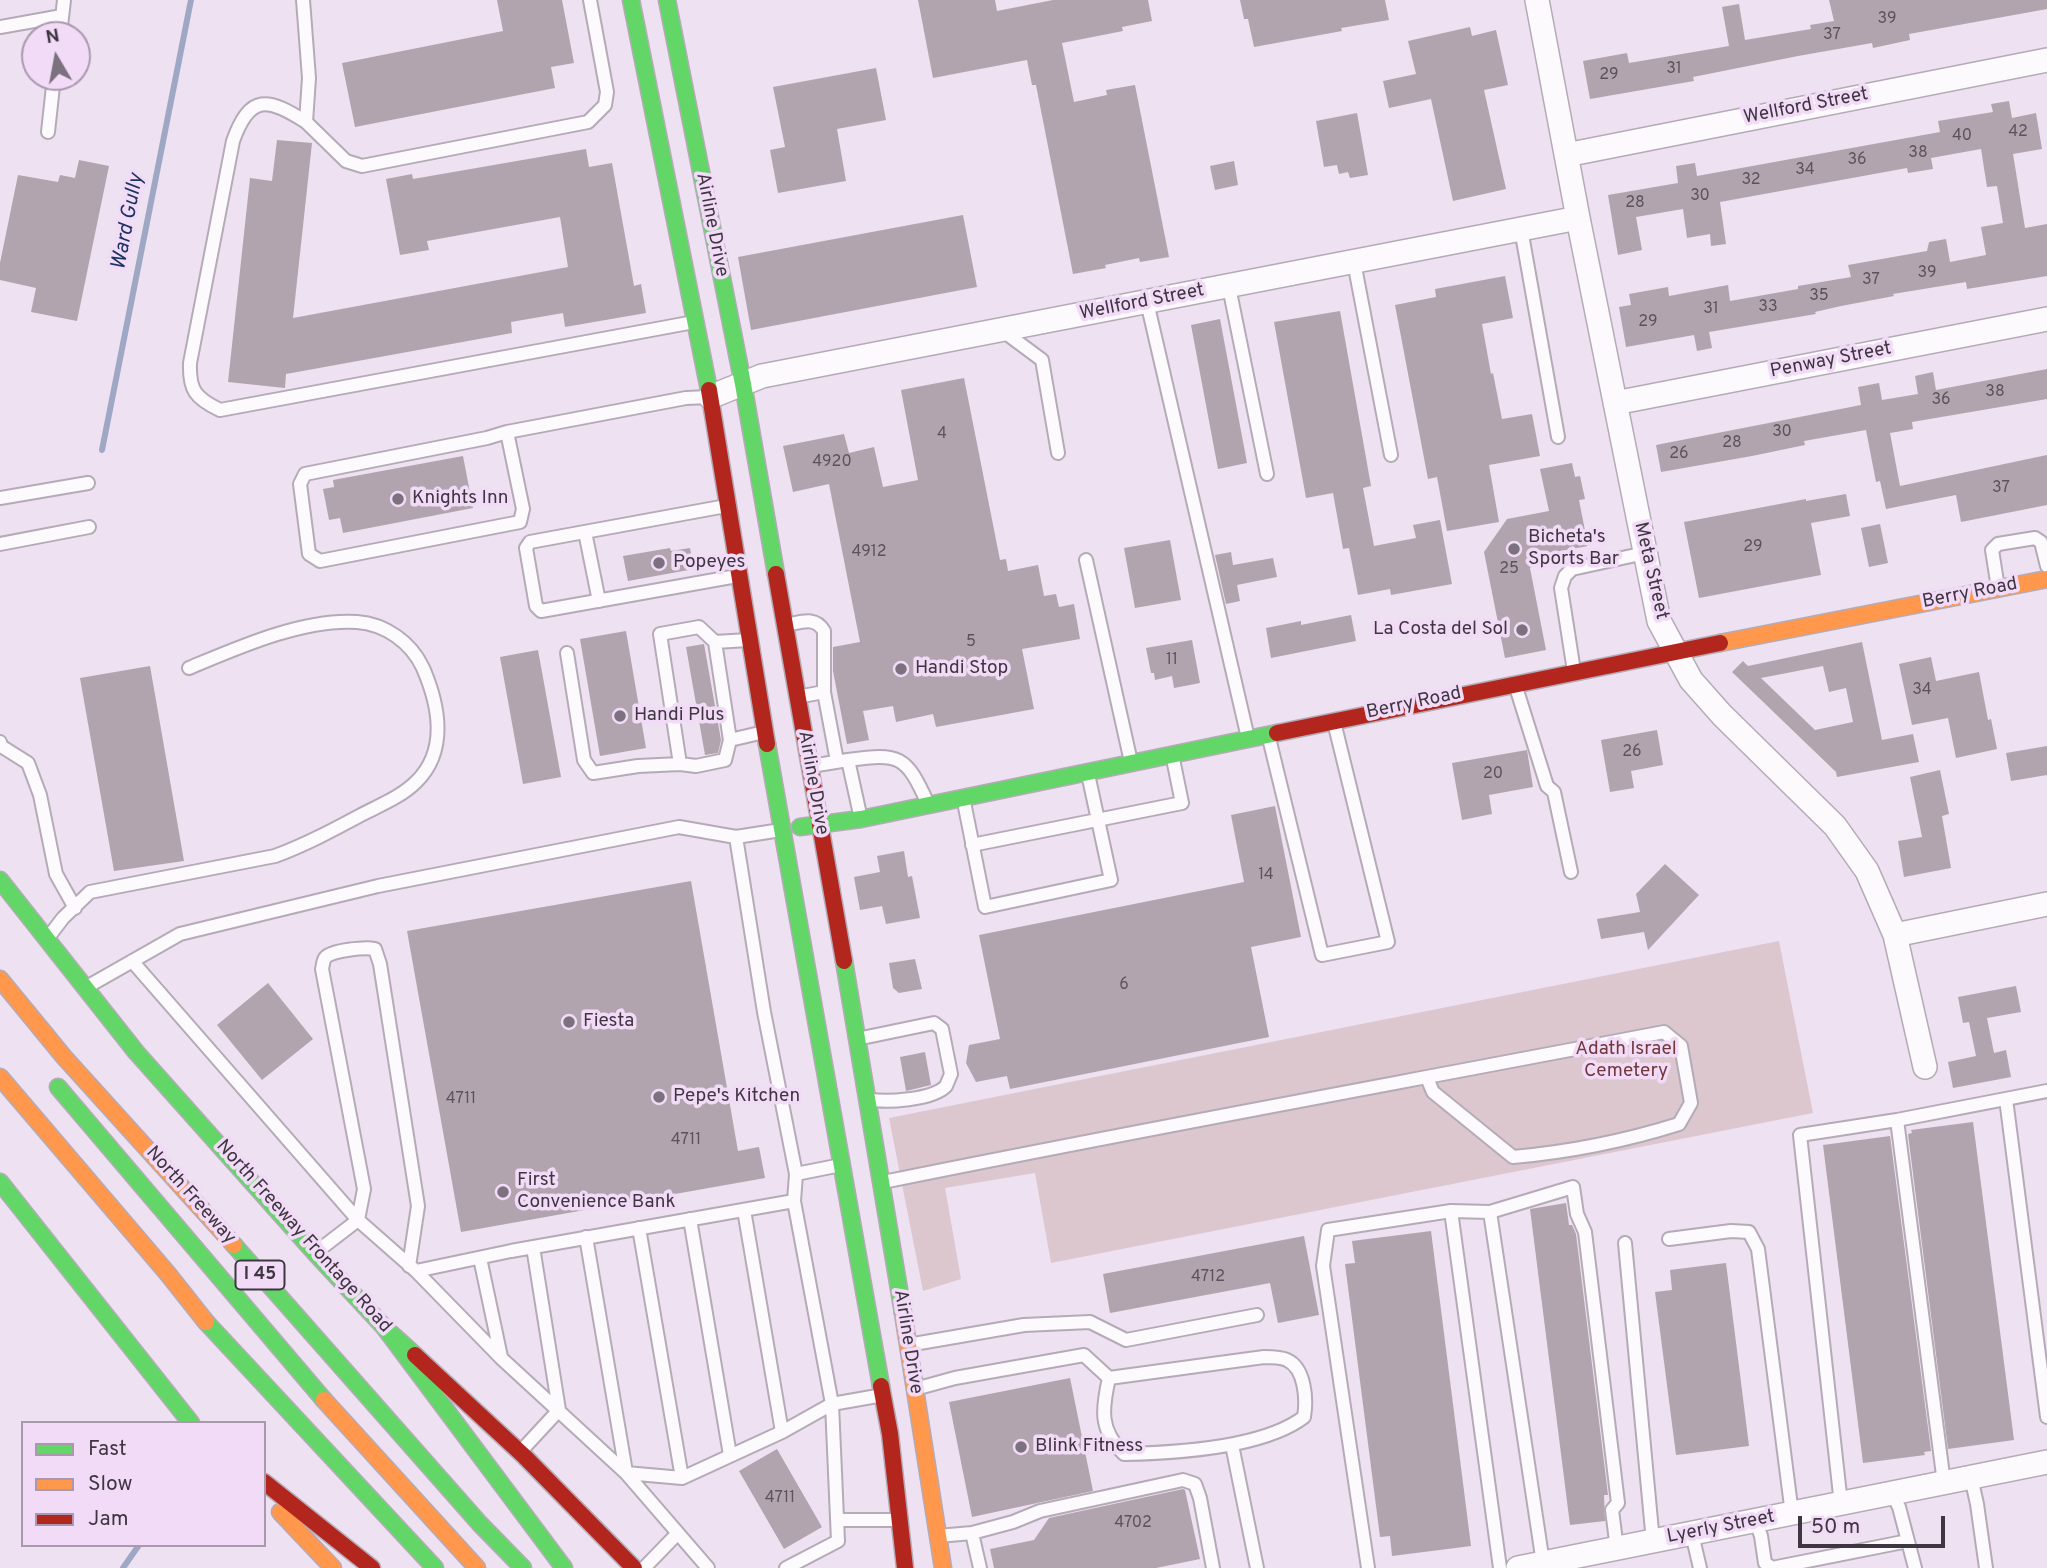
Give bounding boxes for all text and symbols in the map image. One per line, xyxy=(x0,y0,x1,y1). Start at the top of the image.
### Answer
house number: 39 xyxy=(1878,10,1896,30)
north arrow xyxy=(21,21,91,91)
text: N xyxy=(44,24,62,50)
house number: 37 xyxy=(1823,26,1841,46)
house number: 31 xyxy=(1666,60,1682,80)
house number: 29 xyxy=(1599,66,1619,86)
street label: Wellford Street xyxy=(1742,84,1870,130)
house number: 42 xyxy=(2008,123,2028,143)
house number: 40 xyxy=(1952,127,1972,147)
house number: 38 xyxy=(1908,144,1928,164)
house number: 36 xyxy=(1847,151,1867,171)
house number: 34 xyxy=(1795,161,1815,181)
street label: Airline Drive xyxy=(690,171,732,279)
house number: 32 xyxy=(1741,171,1761,191)
water label: Ward Gully xyxy=(107,172,151,272)
house number: 30 xyxy=(1690,187,1710,207)
house number: 28 xyxy=(1625,194,1645,214)
house number: 39 xyxy=(1918,264,1936,284)
house number: 37 xyxy=(1862,271,1880,291)
street label: Wellford Street xyxy=(1078,280,1206,326)
house number: 35 xyxy=(1809,287,1829,307)
house number: 33 xyxy=(1758,298,1778,318)
house number: 31 xyxy=(1703,300,1719,320)
house number: 29 xyxy=(1638,313,1658,333)
street label: Penway Street xyxy=(1768,338,1894,384)
house number: 38 xyxy=(1985,383,2005,403)
house number: 36 xyxy=(1931,391,1951,411)
house number: 30 xyxy=(1772,423,1792,443)
house number: 4 xyxy=(937,425,947,445)
house number: 28 xyxy=(1722,434,1742,454)
house number: 26 xyxy=(1669,445,1689,465)
house number: 4920 xyxy=(812,453,852,473)
house number: 37 xyxy=(1992,479,2010,499)
place label: Knights Inn xyxy=(412,488,509,510)
marker: Knights Inn xyxy=(390,491,406,507)
street label: Meta Street xyxy=(1628,520,1672,622)
place label: Bicheta's Sports Bar xyxy=(1528,527,1619,571)
house number: 29 xyxy=(1743,538,1763,558)
marker: Bicheta's Sports Bar xyxy=(1506,541,1522,557)
house number: 4912 xyxy=(851,543,887,563)
place label: Popeyes xyxy=(673,552,745,574)
marker: Popeyes xyxy=(651,555,667,571)
house number: 25 xyxy=(1499,560,1519,580)
street label: Berry Road xyxy=(1921,574,2019,614)
place label: La Costa del Sol xyxy=(1373,619,1508,641)
marker: La Costa del Sol xyxy=(1514,622,1530,638)
house number: 5 xyxy=(966,633,976,653)
house number: 11 xyxy=(1166,651,1178,671)
place label: Handi Stop xyxy=(915,658,1008,680)
marker: Handi Stop xyxy=(893,661,909,677)
house number: 34 xyxy=(1912,681,1932,701)
street label: Berry Road xyxy=(1364,683,1464,725)
place label: Handi Plus xyxy=(634,705,724,727)
marker: Handi Plus xyxy=(612,708,628,724)
street label: Airline Drive xyxy=(792,729,832,837)
house number: 26 xyxy=(1622,743,1642,763)
house number: 20 xyxy=(1483,765,1503,785)
house number: 14 xyxy=(1258,866,1274,886)
house number: 6 xyxy=(1119,976,1129,996)
place label: Fiesta xyxy=(583,1011,634,1033)
marker: Fiesta xyxy=(561,1014,577,1030)
park label: Adath Israel Cemetery xyxy=(1575,1039,1677,1083)
place label: Pepe's Kitchen xyxy=(673,1086,800,1108)
marker: Pepe's Kitchen xyxy=(651,1089,667,1105)
house number: 4711 xyxy=(446,1090,476,1110)
house number: 4711 xyxy=(671,1131,701,1151)
street label: North Freeway Frontage Road xyxy=(210,1136,396,1338)
street label: North Freeway xyxy=(140,1142,240,1250)
place label: First Convenience Bank xyxy=(517,1170,676,1214)
marker: First Convenience Bank xyxy=(495,1184,511,1200)
road number: I 45 xyxy=(236,1260,284,1290)
house number: 4712 xyxy=(1191,1268,1225,1288)
street label: Airline Drive xyxy=(887,1288,927,1396)
legend xyxy=(21,1421,266,1547)
text: Fast xyxy=(88,1436,127,1463)
place label: Blink Fitness xyxy=(1035,1436,1143,1458)
marker: Blink Fitness xyxy=(1013,1439,1029,1455)
text: Slow xyxy=(88,1471,133,1498)
house number: 4711 xyxy=(765,1489,795,1509)
scale bar xyxy=(1802,1502,1949,1546)
text: Jam xyxy=(88,1506,129,1533)
street label: Lyerly Street xyxy=(1665,1506,1777,1550)
house number: 4702 xyxy=(1114,1514,1152,1534)
text: 50 m xyxy=(1811,1514,1860,1541)

